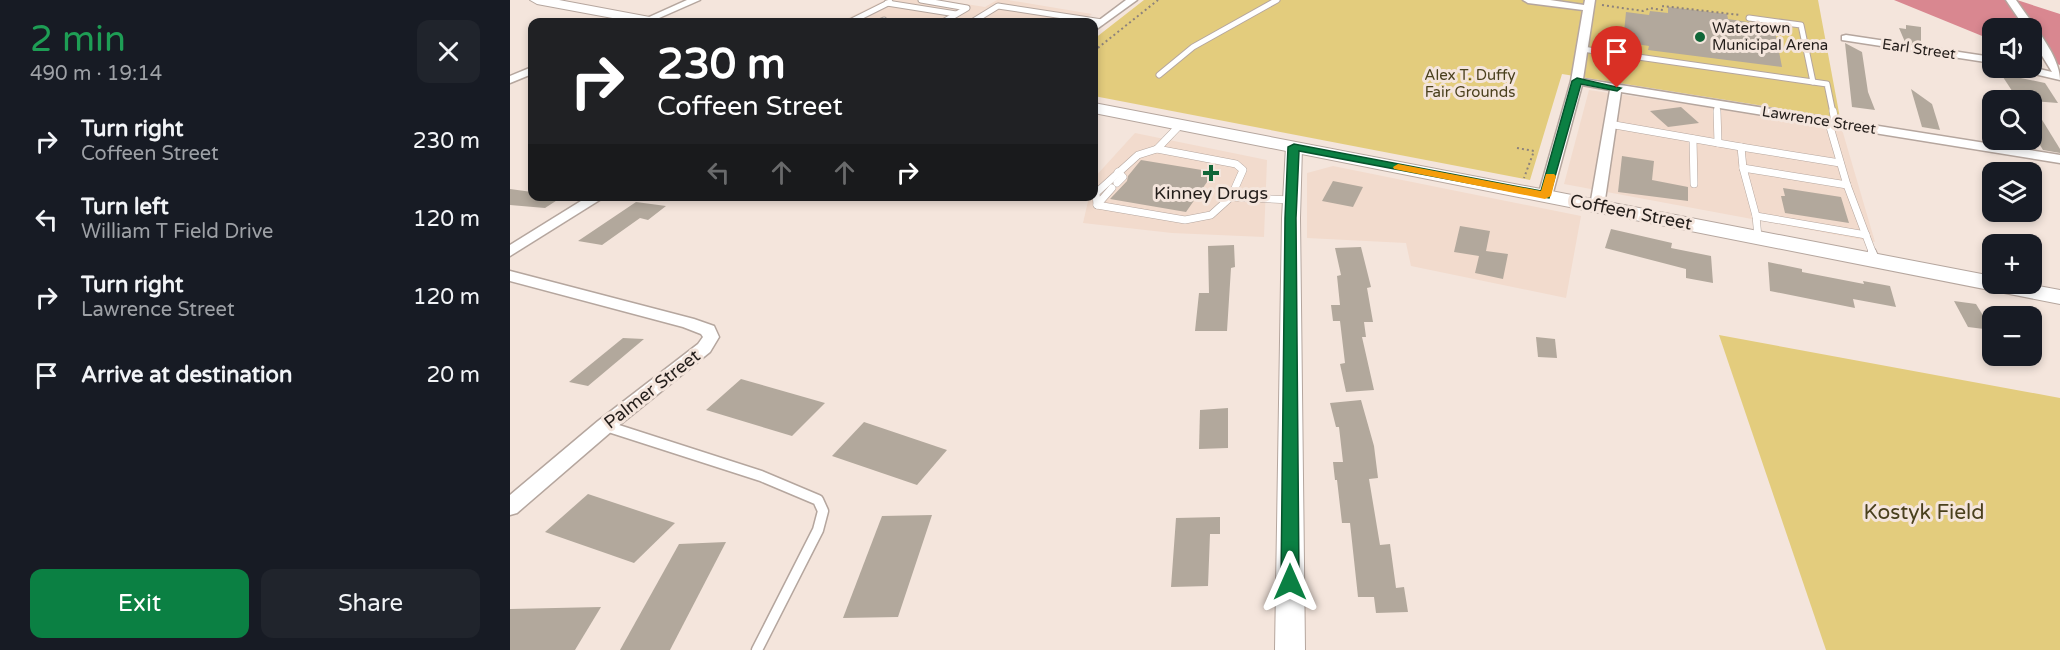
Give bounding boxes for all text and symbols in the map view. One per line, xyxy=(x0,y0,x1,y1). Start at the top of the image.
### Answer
text: 2 min xyxy=(30,18,126,61)
map controls xyxy=(1982,18,2042,366)
button: sound xyxy=(1982,18,2042,78)
place label: Watertown Municipal Arena xyxy=(1712,19,1828,54)
button: close xyxy=(417,20,480,83)
pin xyxy=(1591,26,1642,88)
marker: Watertown Municipal Arena xyxy=(1693,30,1707,44)
icon: arrive xyxy=(1600,35,1633,68)
street label: Earl Street xyxy=(1881,35,1957,63)
text: 230 m xyxy=(657,39,786,90)
icon: right xyxy=(558,42,636,120)
text: 490 m · 19:14 xyxy=(30,62,162,86)
park label: Alex T. Duffy Fair Grounds xyxy=(1424,66,1516,101)
text: Coffeen Street xyxy=(657,90,843,123)
button: search xyxy=(1982,90,2042,150)
street label: Lawrence Street xyxy=(1761,102,1878,138)
text: Turn right xyxy=(81,116,183,142)
icon: right xyxy=(30,125,63,158)
text: 230 m xyxy=(413,128,480,154)
text: Coffeen Street xyxy=(81,142,219,166)
icon: left xyxy=(702,156,735,189)
icon: ahead xyxy=(765,156,798,189)
icon: ahead xyxy=(828,156,861,189)
icon: right xyxy=(891,156,924,189)
button: layers xyxy=(1982,162,2042,222)
marker: Kinney Drugs xyxy=(1204,166,1218,180)
place label: Kinney Drugs xyxy=(1154,182,1268,204)
street label: Coffeen Street xyxy=(1568,189,1694,235)
text: Turn left xyxy=(81,194,169,220)
icon: left xyxy=(30,203,63,236)
text: 120 m xyxy=(413,206,480,232)
text: William T Field Drive xyxy=(81,220,273,244)
button: + xyxy=(1982,234,2042,294)
text: Turn right xyxy=(81,272,183,298)
icon: right xyxy=(30,281,63,314)
text: 120 m xyxy=(413,284,480,310)
text: Lawrence Street xyxy=(81,298,235,322)
button: − xyxy=(1982,306,2042,366)
street label: Palmer Street xyxy=(600,345,705,433)
icon: arrive xyxy=(30,359,63,392)
text: Arrive at destination xyxy=(81,362,292,388)
text: 20 m xyxy=(426,362,480,388)
park label: Kostyk Field xyxy=(1863,500,1985,525)
position arrow xyxy=(1258,550,1322,614)
button: Exit xyxy=(30,569,249,638)
button: Share xyxy=(261,569,480,638)

